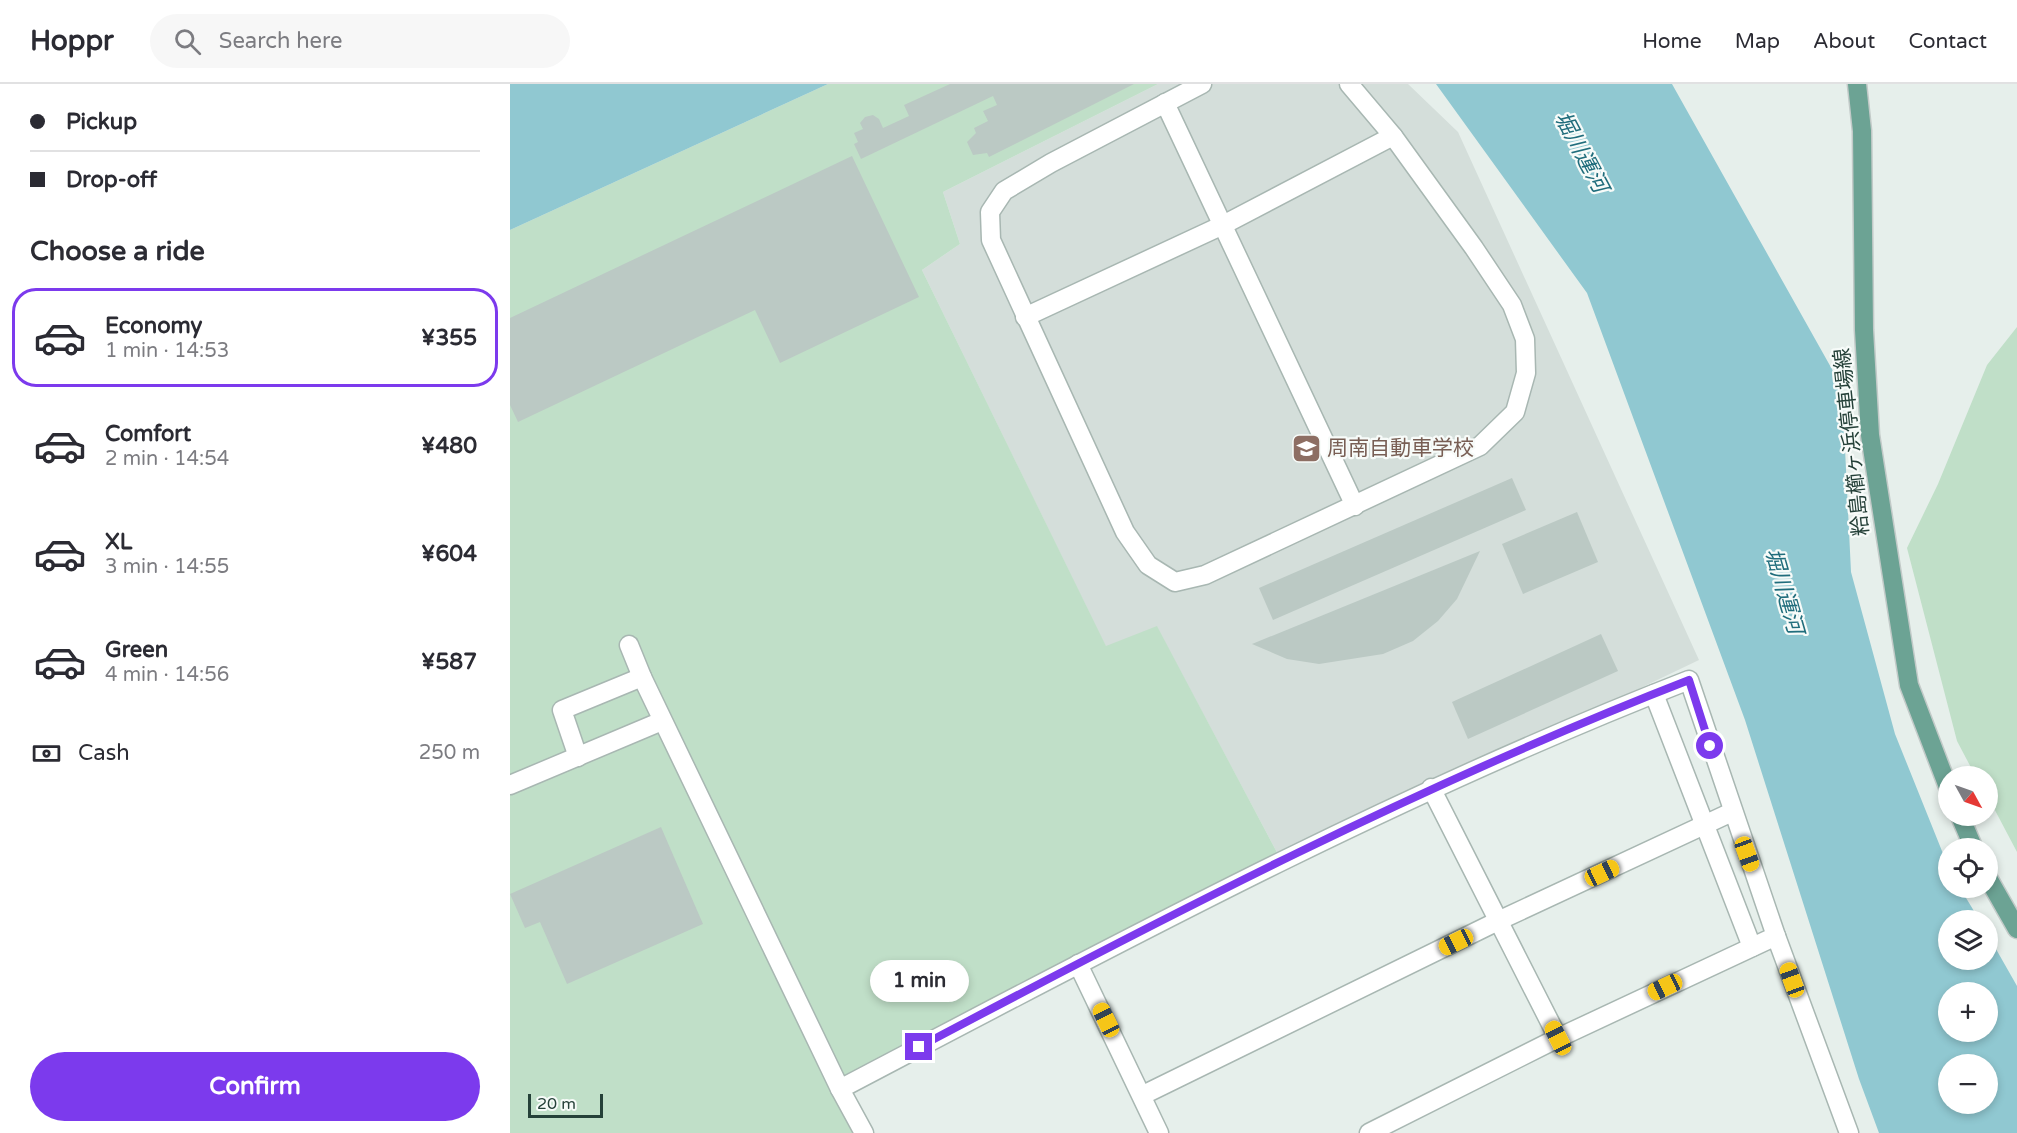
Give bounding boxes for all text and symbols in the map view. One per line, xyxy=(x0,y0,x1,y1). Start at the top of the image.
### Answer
search box xyxy=(150,14,570,68)
text: Hoppr xyxy=(30,24,114,58)
icon: search xyxy=(171,25,204,58)
text: Search here xyxy=(219,28,343,54)
text: Home xyxy=(1642,29,1702,54)
text: Map xyxy=(1735,29,1780,54)
text: About xyxy=(1813,29,1875,54)
text: Contact xyxy=(1908,29,1987,54)
water label: 堀川運河 xyxy=(1549,107,1615,200)
text: Pickup xyxy=(66,109,137,135)
text: Drop-off xyxy=(66,167,157,193)
text: Choose a ride xyxy=(30,235,205,268)
icon: car xyxy=(33,311,87,365)
text: Economy xyxy=(105,313,202,339)
text: ¥355 xyxy=(421,325,477,351)
text: 1 min · 14:53 xyxy=(105,339,229,363)
street label: 粭島櫛ヶ浜停車場線 xyxy=(1830,347,1874,537)
icon: car xyxy=(33,419,87,473)
text: Comfort xyxy=(105,421,191,447)
school or university icon: 周南自動車学校 xyxy=(1290,432,1322,464)
text: ¥480 xyxy=(421,433,477,459)
place label: 周南自動車学校 xyxy=(1327,436,1474,461)
text: 2 min · 14:54 xyxy=(105,447,229,471)
icon: car xyxy=(33,527,87,581)
text: XL xyxy=(105,529,132,555)
text: ¥604 xyxy=(421,541,477,567)
water label: 堀川運河 xyxy=(1759,545,1810,641)
text: 3 min · 14:55 xyxy=(105,555,229,579)
icon: car xyxy=(33,635,87,689)
text: Green xyxy=(105,637,168,663)
text: ¥587 xyxy=(421,649,477,675)
text: 4 min · 14:56 xyxy=(105,663,229,687)
route start xyxy=(1696,732,1723,759)
icon: cash xyxy=(30,737,63,770)
text: Cash xyxy=(78,740,130,766)
text: 250 m xyxy=(419,741,480,765)
north arrow xyxy=(1938,766,1998,826)
map controls xyxy=(1938,766,1998,1114)
car xyxy=(1732,834,1762,874)
button: locate xyxy=(1938,838,1998,898)
car xyxy=(1582,857,1622,889)
button: layers xyxy=(1938,910,1998,970)
car xyxy=(1436,926,1476,958)
callout: 1 min xyxy=(870,960,968,1002)
car xyxy=(1777,960,1807,1000)
text: 1 min xyxy=(893,969,946,993)
car xyxy=(1645,971,1685,1003)
button: + xyxy=(1938,982,1998,1042)
car xyxy=(1090,1000,1122,1040)
car xyxy=(1542,1018,1574,1058)
route end xyxy=(905,1033,932,1060)
button: Confirm xyxy=(30,1052,480,1121)
button: − xyxy=(1938,1054,1998,1114)
scale bar xyxy=(528,1091,603,1118)
text: 20 m xyxy=(537,1094,576,1114)

